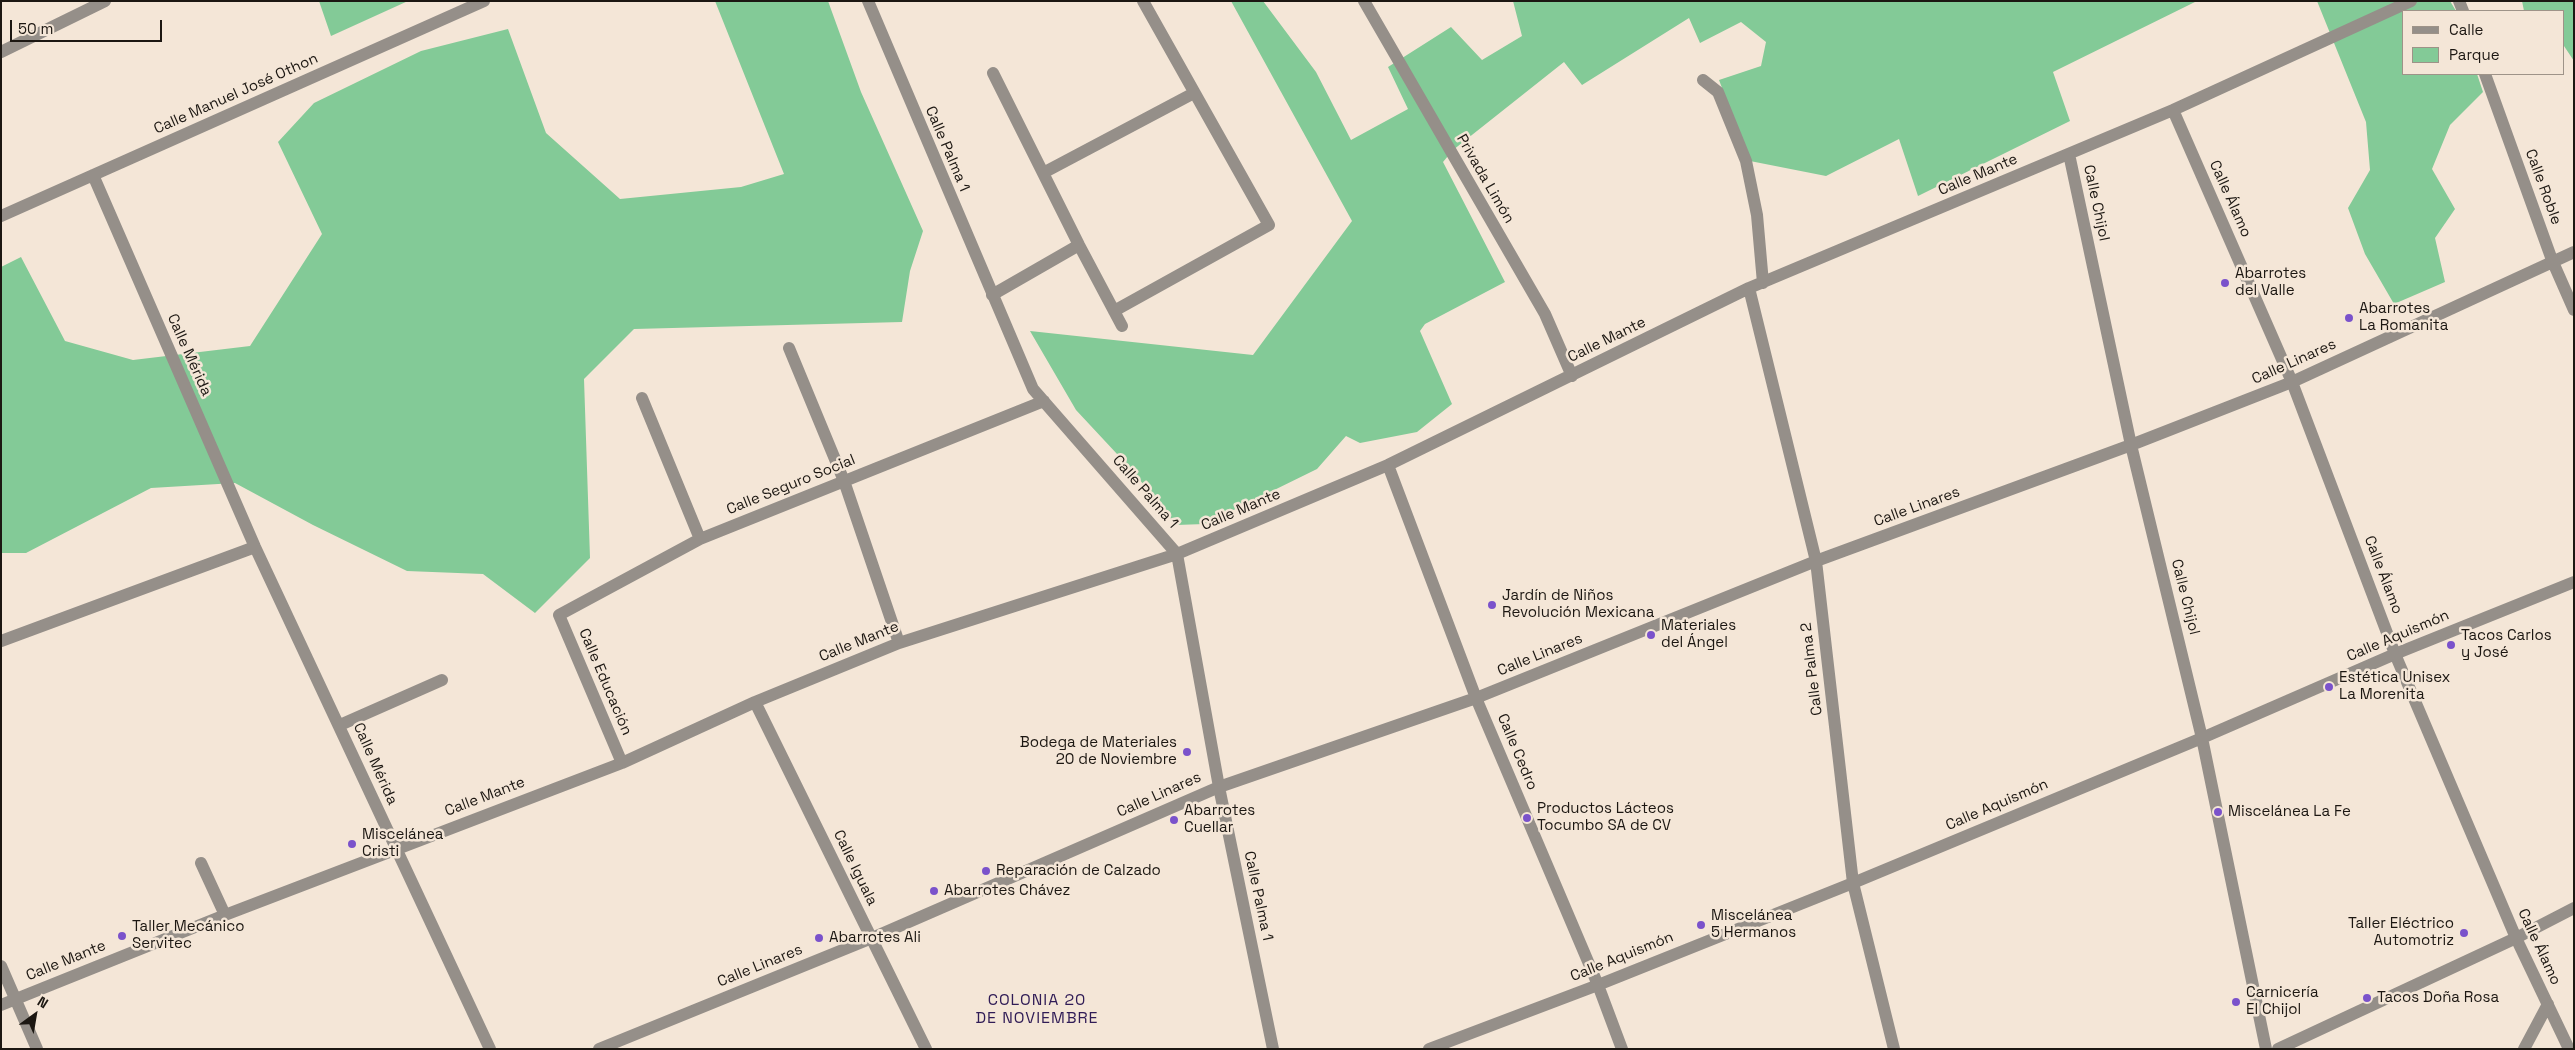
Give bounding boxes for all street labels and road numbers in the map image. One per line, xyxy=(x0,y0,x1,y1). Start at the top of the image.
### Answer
street label: Calle Manuel José Othon xyxy=(151,50,321,138)
street label: Calle Palma 1 xyxy=(921,104,973,194)
street label: Privada Limón xyxy=(1452,131,1518,227)
street label: Calle Roble xyxy=(2521,147,2565,227)
street label: Calle Mante xyxy=(1936,150,2020,200)
street label: Calle Álamo xyxy=(2205,158,2255,240)
street label: Calle Chijol xyxy=(2079,163,2113,243)
street label: Calle Mérida xyxy=(163,311,215,399)
street label: Calle Mante xyxy=(1565,313,1649,367)
street label: Calle Linares xyxy=(2249,335,2339,389)
street label: Calle Seguro Social xyxy=(724,451,858,519)
street label: Calle Palma 1 xyxy=(1108,452,1182,532)
street label: Calle Linares xyxy=(1872,483,1962,531)
street label: Calle Mante xyxy=(1199,485,1283,535)
street label: Calle Álamo xyxy=(2360,533,2406,617)
street label: Calle Chijol xyxy=(2167,557,2203,637)
street label: Calle Aquismón xyxy=(2344,606,2452,666)
street label: Calle Mante xyxy=(816,618,902,666)
street label: Calle Palma 2 xyxy=(1797,621,1827,717)
street label: Calle Educación xyxy=(574,626,636,738)
street label: Calle Linares xyxy=(1495,630,1585,680)
street label: Calle Cedro xyxy=(1493,711,1541,793)
street label: Calle Mérida xyxy=(349,720,401,808)
street label: Calle Linares xyxy=(1114,768,1204,822)
street label: Calle Mante xyxy=(442,773,528,821)
street label: Calle Aquismón xyxy=(1943,775,2051,835)
street label: Calle Iguala xyxy=(829,827,881,909)
street label: Calle Palma 1 xyxy=(1240,850,1276,942)
street label: Calle Álamo xyxy=(2513,906,2565,988)
street label: Calle Aquismón xyxy=(1568,928,1676,986)
street label: Calle Mante xyxy=(23,937,109,985)
street label: Calle Linares xyxy=(715,941,805,991)

